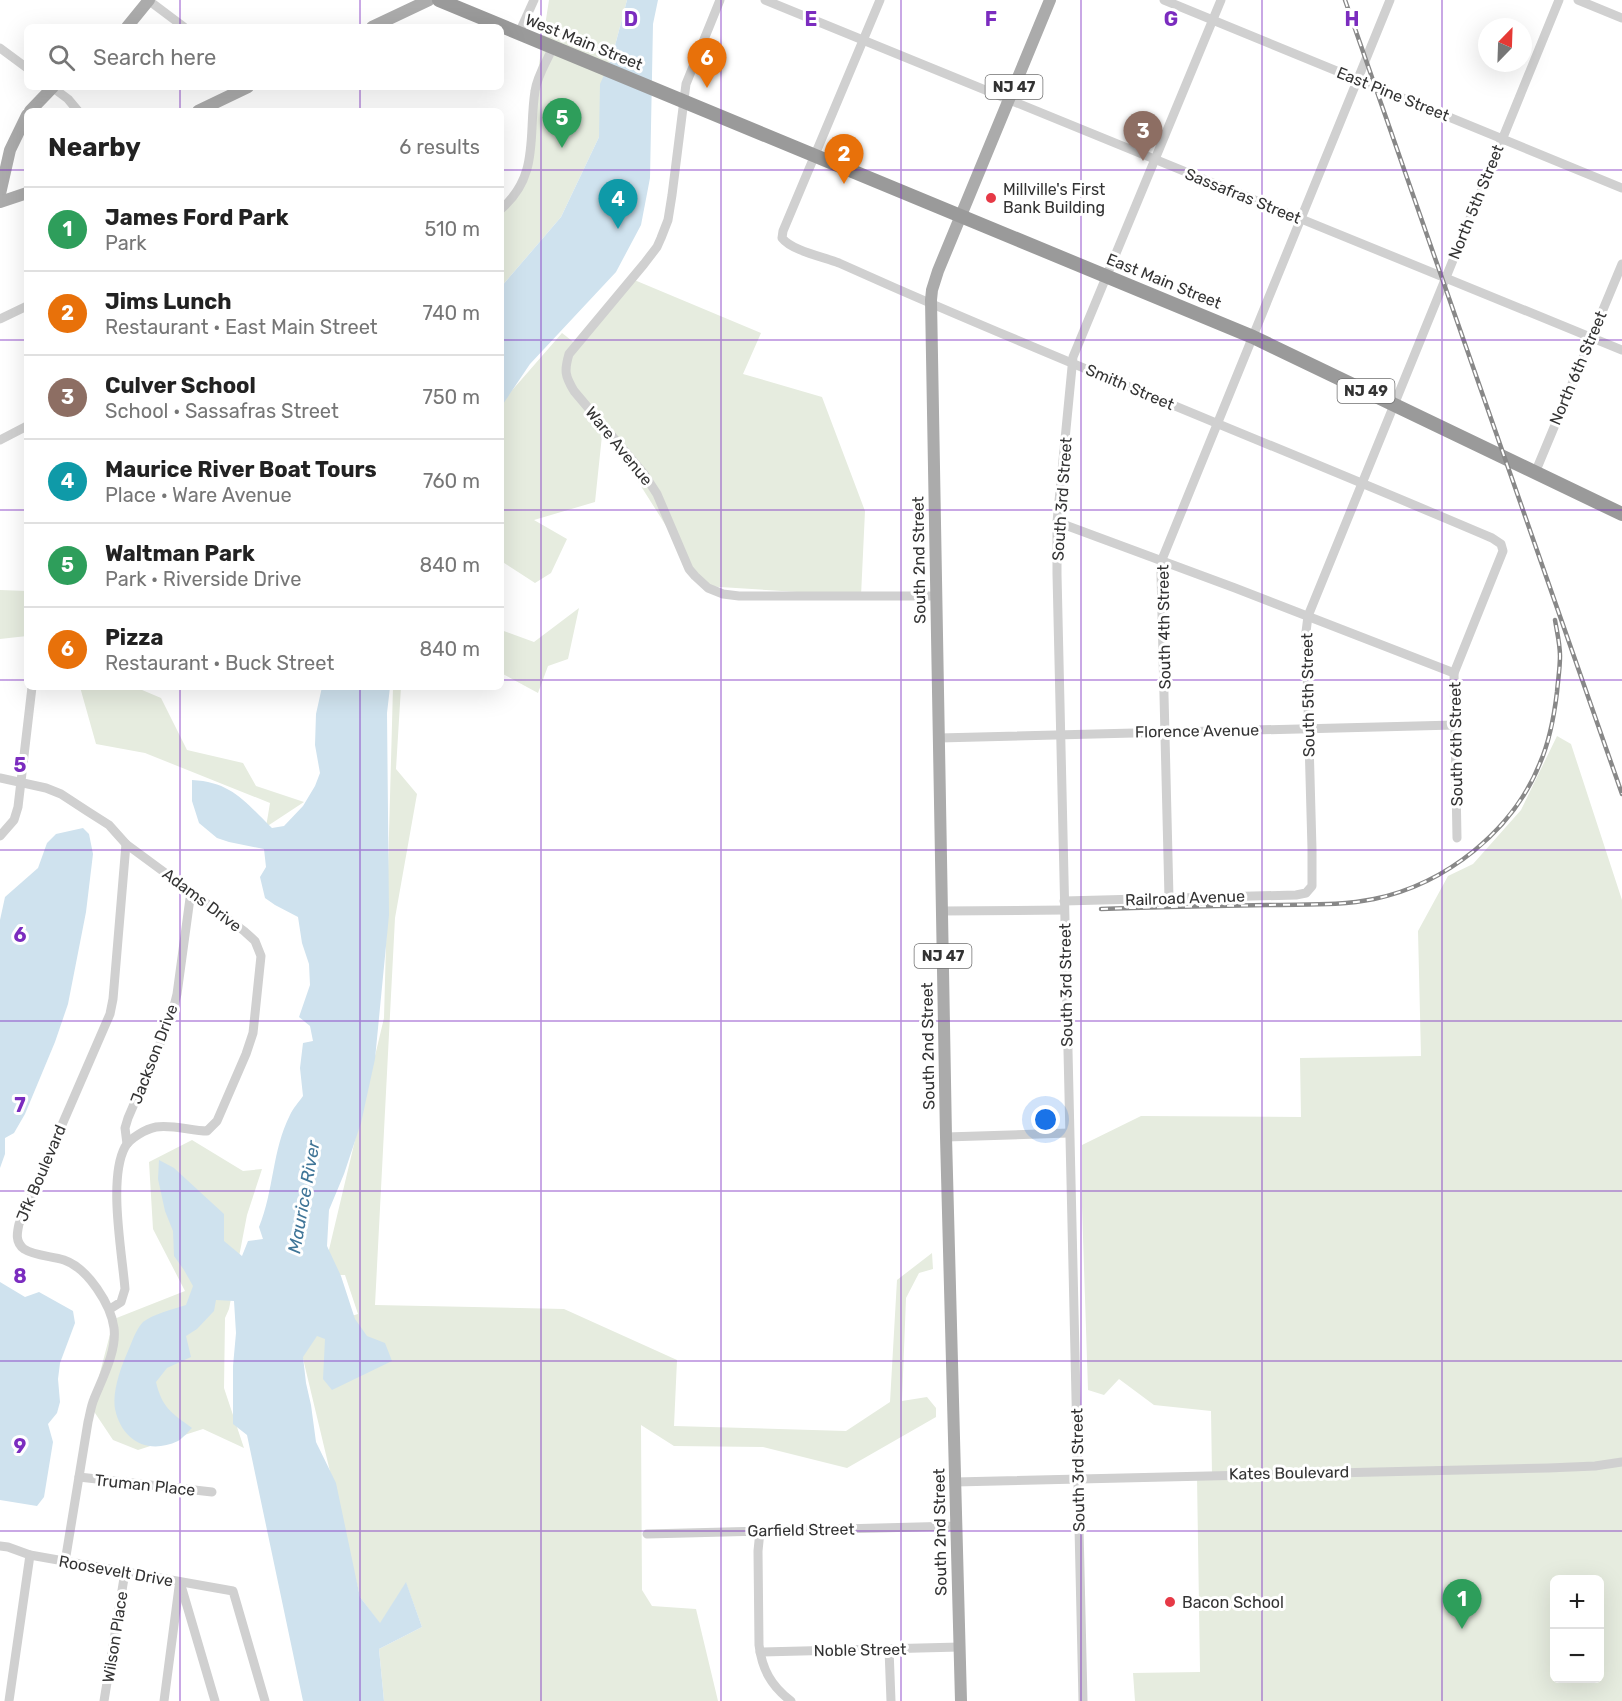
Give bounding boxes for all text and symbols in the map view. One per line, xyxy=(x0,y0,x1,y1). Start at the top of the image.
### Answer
text: D xyxy=(624,7,638,31)
text: E xyxy=(805,7,817,31)
text: F xyxy=(985,7,997,31)
text: G xyxy=(1164,7,1178,31)
text: H xyxy=(1345,7,1359,31)
street label: West Main Street xyxy=(522,10,646,74)
north arrow xyxy=(1478,18,1532,72)
search box xyxy=(24,24,504,90)
pin: 6 xyxy=(688,38,726,88)
icon: search xyxy=(45,41,78,74)
text: Search here xyxy=(93,44,216,71)
street label: East Pine Street xyxy=(1334,63,1452,125)
road number: NJ 47 xyxy=(986,75,1042,99)
pin: 5 xyxy=(542,98,582,148)
pin: 3 xyxy=(1124,112,1162,161)
text: Nearby xyxy=(48,132,141,163)
pin: 2 xyxy=(824,134,864,184)
text: 6 results xyxy=(399,135,480,159)
street label: North 5th Street xyxy=(1444,142,1508,262)
street label: Sassafras Street xyxy=(1182,164,1304,228)
pin: 4 xyxy=(598,180,638,229)
place label: Millville's First Bank Building xyxy=(1003,180,1105,217)
marker: Millville's First Bank Building xyxy=(984,191,998,205)
text: James Ford Park xyxy=(105,204,289,231)
text: 1 xyxy=(63,217,72,241)
text: 510 m xyxy=(424,217,480,241)
text: Park xyxy=(105,231,147,255)
street label: East Main Street xyxy=(1104,249,1224,313)
text: Jims Lunch xyxy=(105,288,232,315)
text: 2 xyxy=(61,301,74,325)
text: 740 m xyxy=(423,301,480,325)
street label: North 6th Street xyxy=(1545,308,1611,428)
text: Restaurant · East Main Street xyxy=(105,315,378,339)
street label: Smith Street xyxy=(1083,360,1177,414)
text: Culver School xyxy=(105,372,256,399)
road number: NJ 49 xyxy=(1338,379,1394,403)
text: 3 xyxy=(61,385,74,409)
text: 750 m xyxy=(422,385,480,409)
text: School · Sassafras Street xyxy=(105,399,339,423)
street label: Ware Avenue xyxy=(581,403,657,489)
street label: South 3rd Street xyxy=(1048,437,1076,561)
text: Maurice River Boat Tours xyxy=(105,456,377,483)
text: 4 xyxy=(61,469,74,493)
text: 760 m xyxy=(423,469,480,493)
text: Place · Ware Avenue xyxy=(105,483,292,507)
street label: South 2nd Street xyxy=(908,496,930,624)
text: Waltman Park xyxy=(105,540,255,567)
text: 5 xyxy=(61,553,74,577)
text: 840 m xyxy=(419,553,480,577)
street label: South 4th Street xyxy=(1153,564,1175,690)
text: Park · Riverside Drive xyxy=(105,567,301,591)
text: Pizza xyxy=(105,624,163,651)
street label: South 5th Street xyxy=(1297,633,1319,757)
text: 6 xyxy=(61,637,74,661)
text: 840 m xyxy=(419,637,480,661)
text: Restaurant · Buck Street xyxy=(105,651,334,675)
street label: South 6th Street xyxy=(1445,682,1467,806)
street label: Florence Avenue xyxy=(1135,720,1259,742)
text: 5 xyxy=(14,753,27,777)
street label: Adams Drive xyxy=(159,864,245,936)
street label: Railroad Avenue xyxy=(1125,886,1245,910)
text: 6 xyxy=(13,923,27,947)
street label: South 3rd Street xyxy=(1055,923,1077,1047)
road number: NJ 47 xyxy=(914,944,972,968)
street label: South 2nd Street xyxy=(917,982,939,1110)
street label: Jackson Drive xyxy=(126,1001,182,1107)
text: 7 xyxy=(14,1093,26,1117)
your location xyxy=(1031,1105,1060,1134)
street label: Jfk Boulevard xyxy=(12,1122,70,1224)
water label: Maurice River xyxy=(283,1138,325,1255)
text: 8 xyxy=(13,1264,27,1288)
street label: South 3rd Street xyxy=(1067,1408,1089,1532)
text: 9 xyxy=(14,1434,27,1458)
street label: Kates Boulevard xyxy=(1229,1462,1349,1484)
street label: South 2nd Street xyxy=(929,1468,951,1596)
street label: Truman Place xyxy=(94,1470,196,1500)
street label: Garfield Street xyxy=(747,1520,855,1540)
street label: Roosevelt Drive xyxy=(57,1552,175,1590)
map controls xyxy=(1550,1575,1604,1683)
button: + xyxy=(1550,1575,1604,1629)
pin: 1 xyxy=(1442,1580,1482,1629)
street label: Wilson Place xyxy=(98,1590,132,1684)
place label: Bacon School xyxy=(1182,1593,1284,1612)
marker: Bacon School xyxy=(1163,1595,1177,1609)
button: − xyxy=(1550,1629,1604,1683)
street label: Noble Street xyxy=(813,1640,907,1660)

